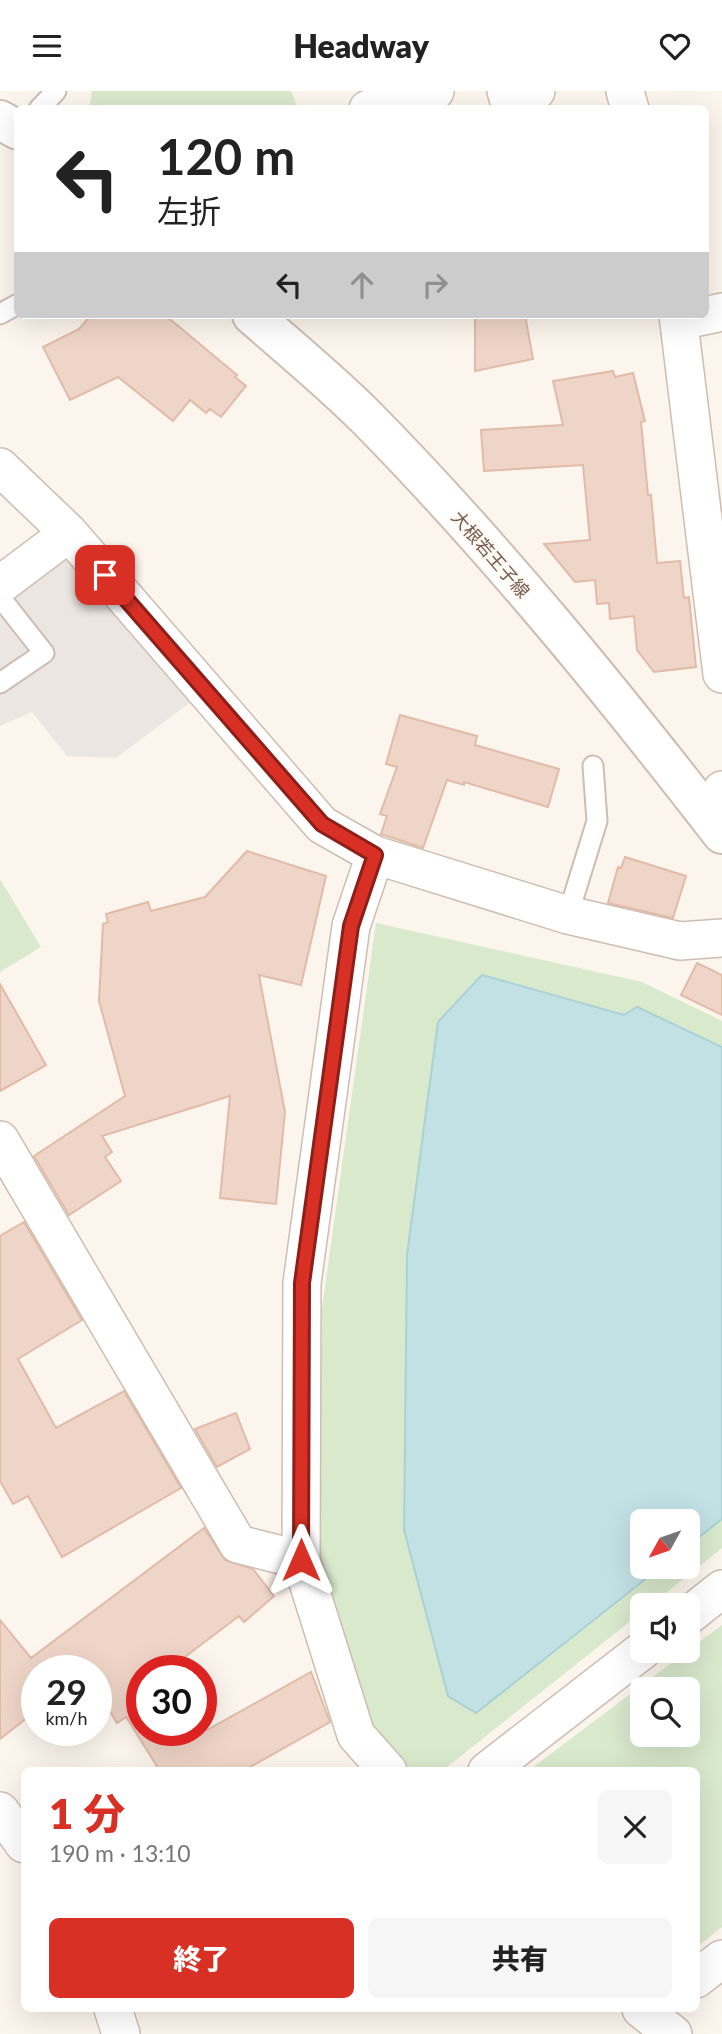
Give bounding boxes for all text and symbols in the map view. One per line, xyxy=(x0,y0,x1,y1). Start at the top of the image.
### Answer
text: Headway xyxy=(293,26,429,65)
icon: menu xyxy=(28,27,66,65)
icon: heart xyxy=(656,27,694,65)
text: 120 m xyxy=(157,127,295,185)
icon: left xyxy=(42,133,133,224)
text: 左折 xyxy=(157,191,221,230)
icon: left xyxy=(270,266,308,304)
icon: ahead xyxy=(343,266,381,304)
icon: right xyxy=(416,266,454,304)
street label: 大根若王子線 xyxy=(447,506,535,602)
pin xyxy=(75,545,135,605)
icon: arrive xyxy=(86,556,124,594)
north arrow xyxy=(630,1509,700,1579)
map controls xyxy=(630,1509,700,1747)
position arrow xyxy=(264,1523,338,1597)
button: sound xyxy=(630,1593,700,1663)
speed limit sign: 30 xyxy=(126,1655,217,1746)
text: 29 xyxy=(46,1670,87,1712)
button: search xyxy=(630,1677,700,1747)
text: km/h xyxy=(45,1707,88,1729)
text: 1 分 xyxy=(49,1788,125,1838)
button: close xyxy=(598,1790,672,1864)
text: 190 m · 13:10 xyxy=(49,1839,191,1867)
button: 終了 xyxy=(49,1918,354,1998)
button: 共有 xyxy=(368,1918,672,1998)

